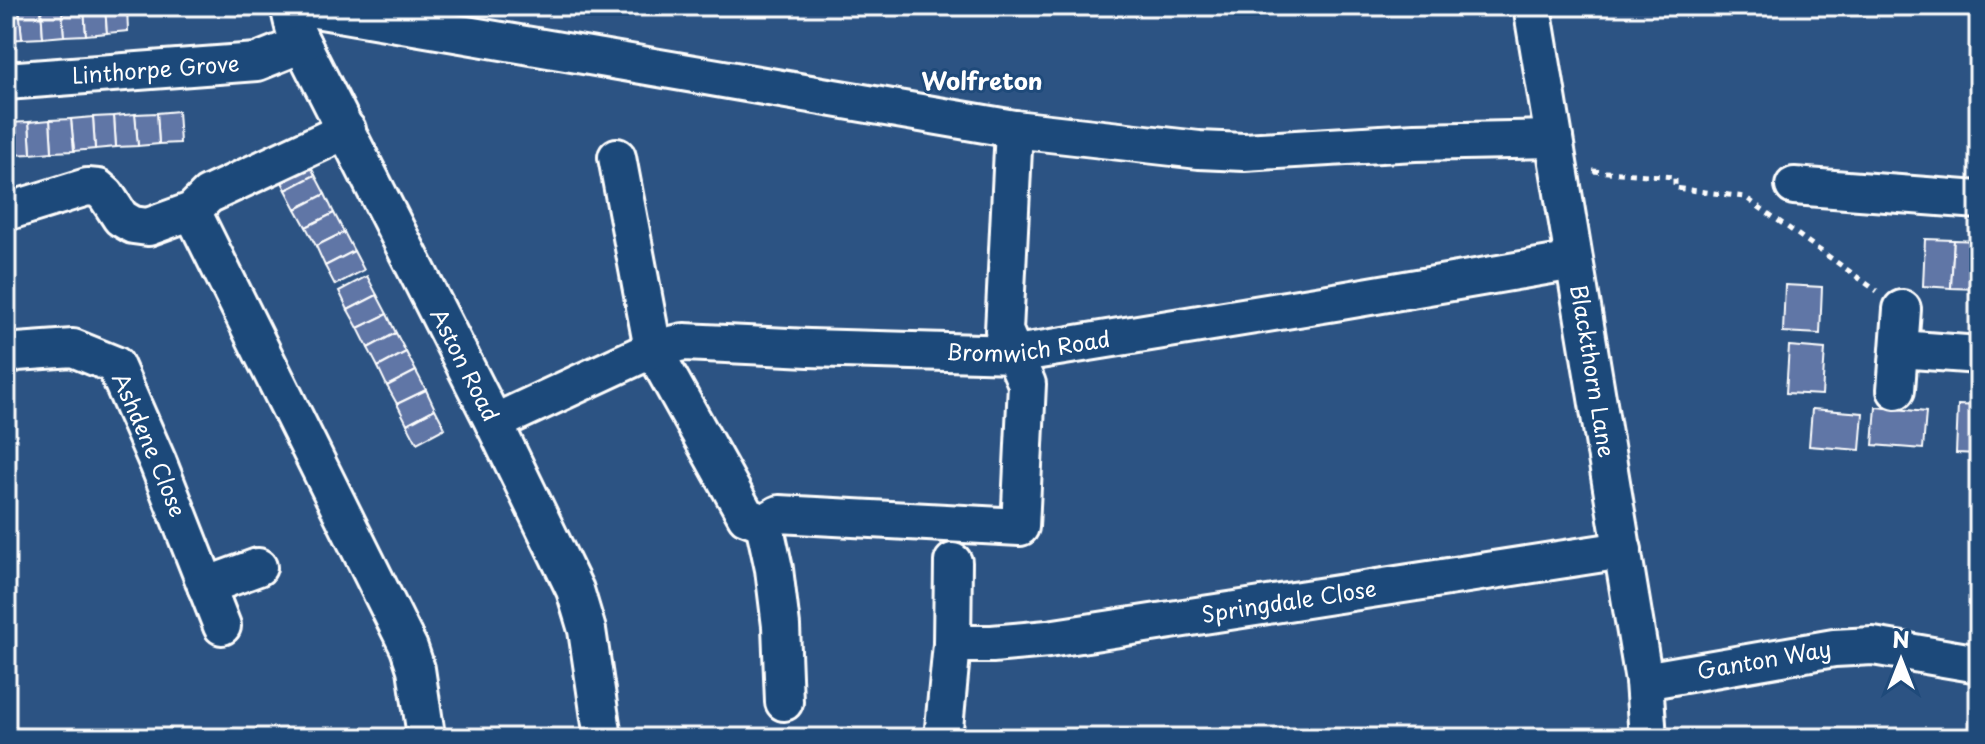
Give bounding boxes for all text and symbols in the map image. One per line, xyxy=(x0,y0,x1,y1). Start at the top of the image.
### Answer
street label: Linthorpe Grove xyxy=(70,45,240,91)
district label: Wolfreton xyxy=(921,62,1043,98)
street label: Blackthorn Lane xyxy=(1563,282,1625,460)
street label: Aston Road xyxy=(423,302,508,427)
street label: Bromwich Road xyxy=(946,321,1112,369)
street label: Ashdene Close xyxy=(105,367,196,521)
street label: Springdale Close xyxy=(1199,570,1378,630)
north arrow xyxy=(1861,620,1941,700)
text: N xyxy=(1892,622,1910,655)
street label: Ganton Way xyxy=(1694,631,1834,687)

